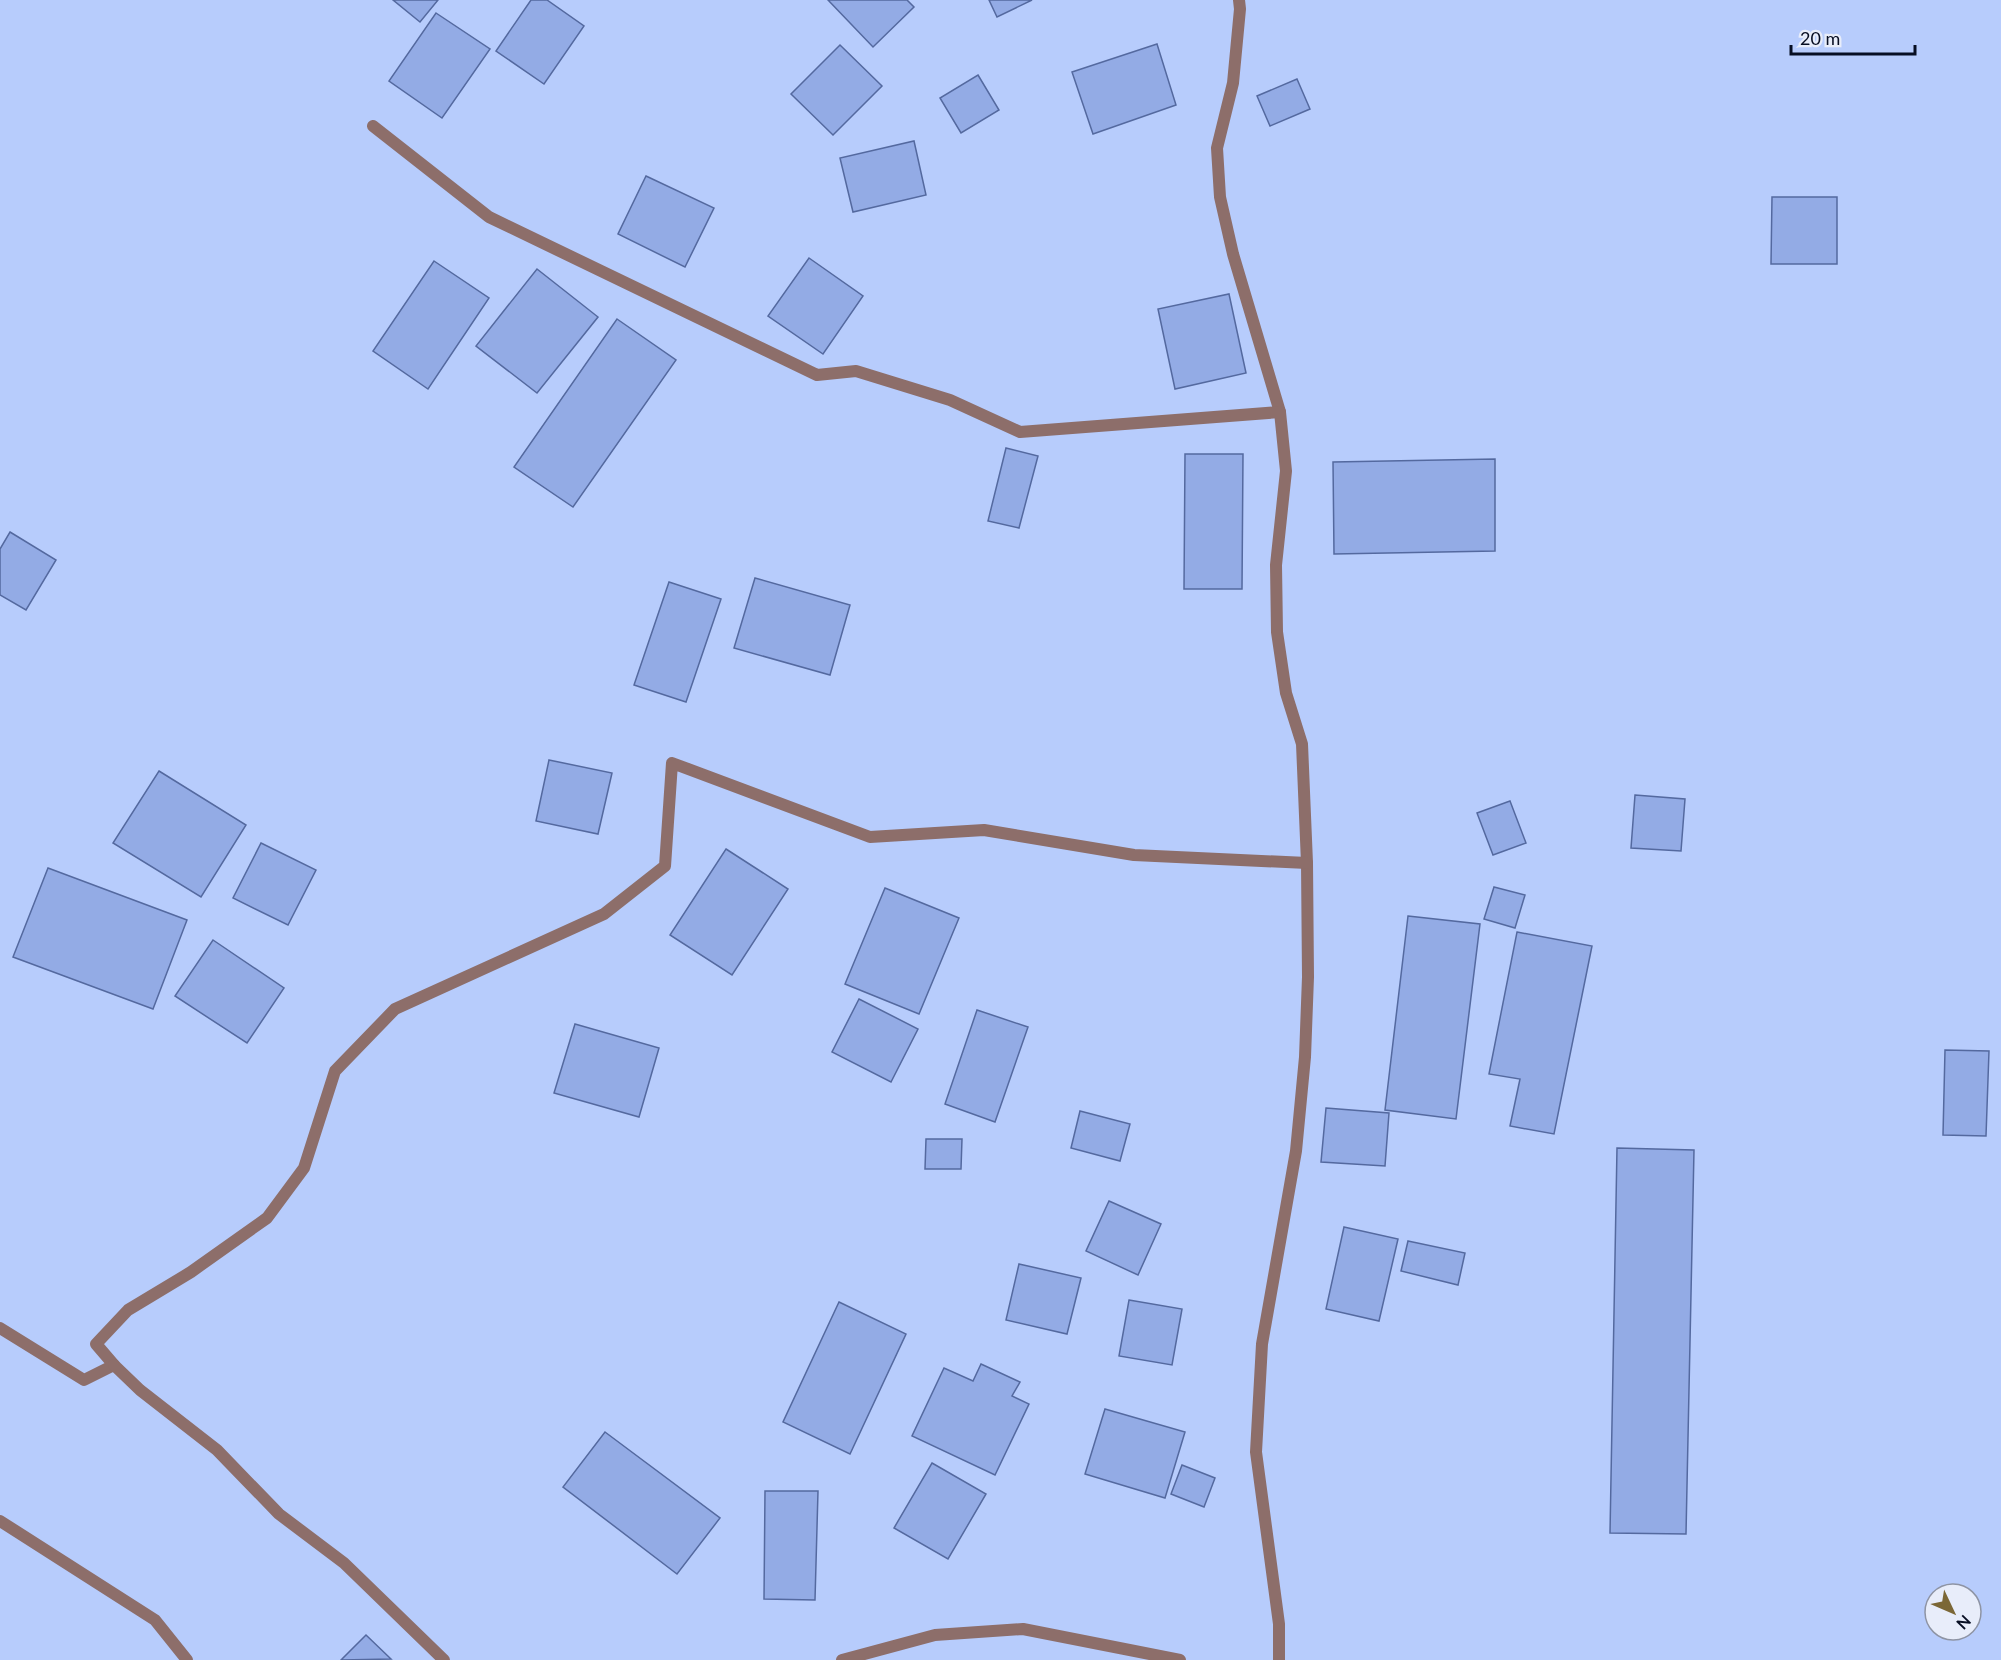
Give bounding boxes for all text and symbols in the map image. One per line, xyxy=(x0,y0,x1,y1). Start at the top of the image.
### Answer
scale bar xyxy=(1791,18,1916,56)
text: 20 m xyxy=(1800,27,1840,49)
north arrow xyxy=(1923,1582,1983,1642)
text: N xyxy=(1953,1612,1975,1634)

